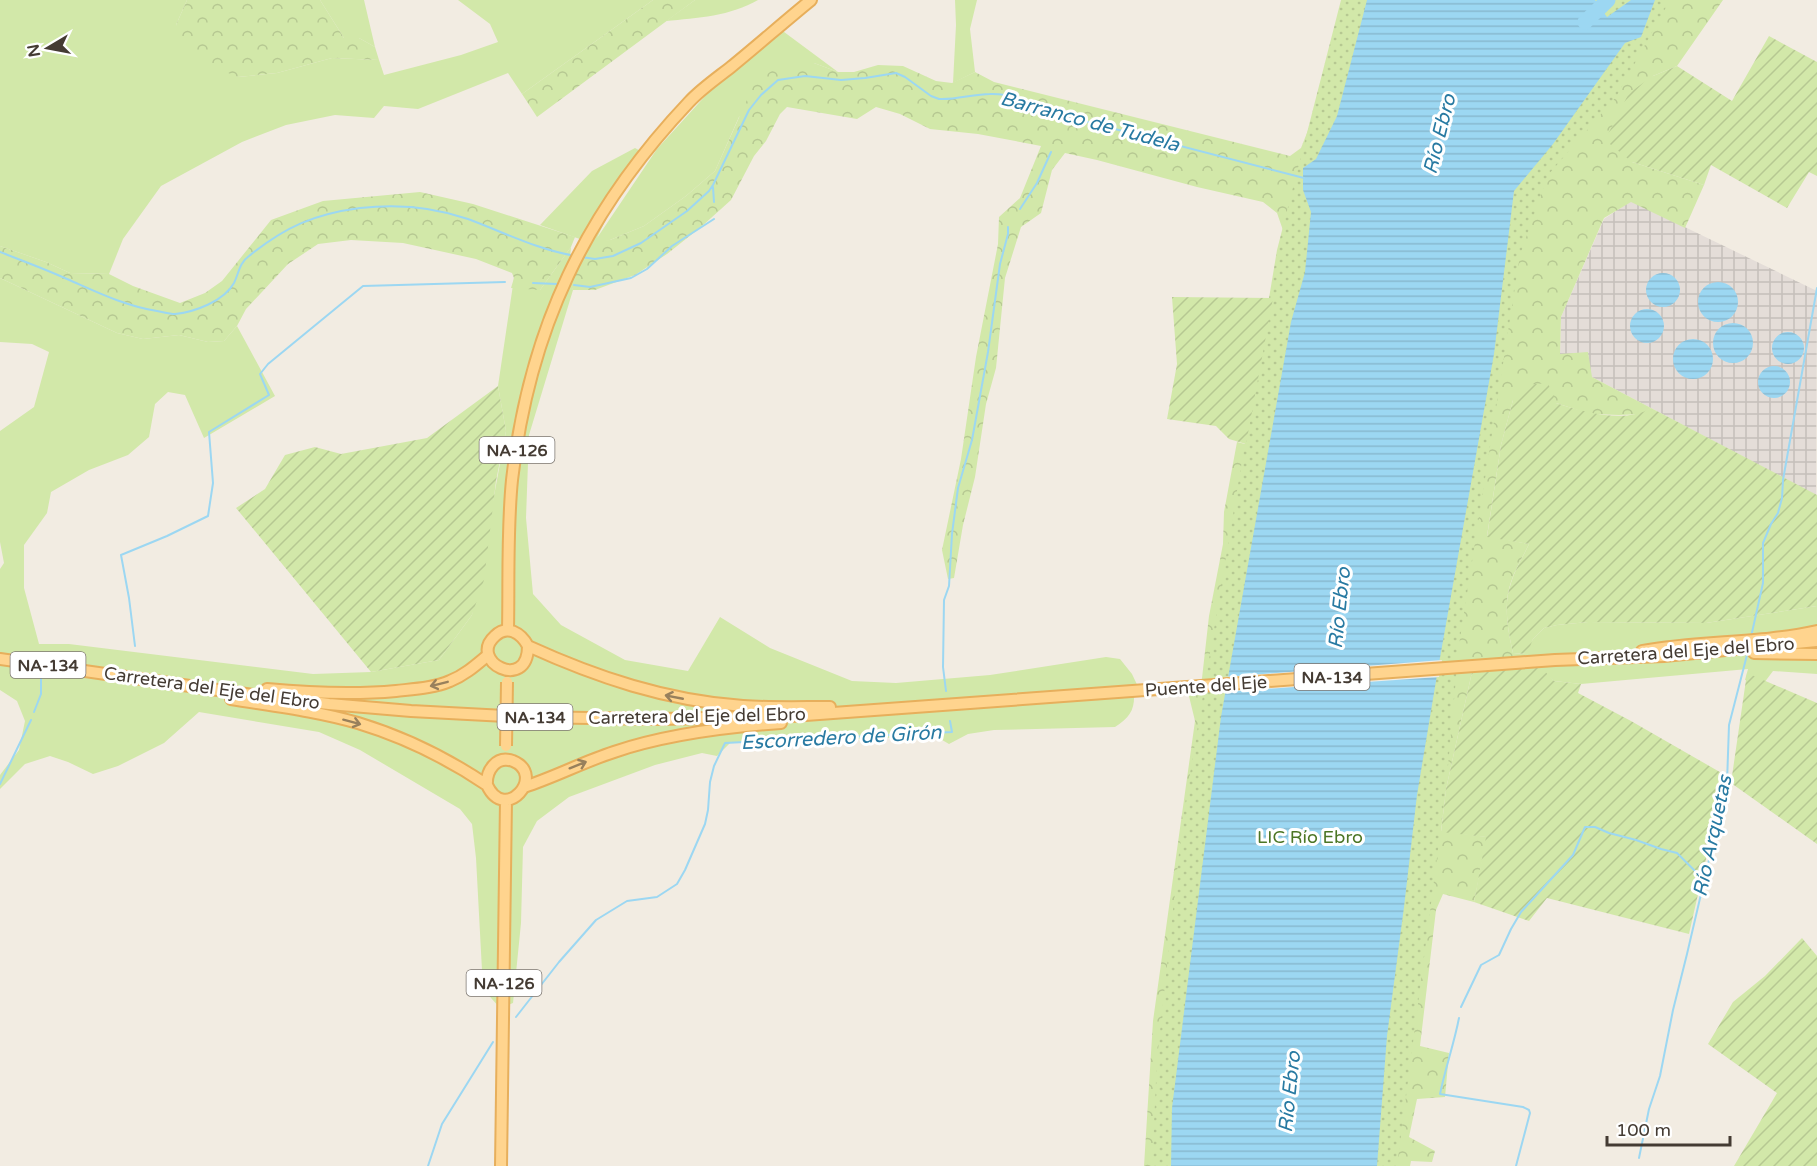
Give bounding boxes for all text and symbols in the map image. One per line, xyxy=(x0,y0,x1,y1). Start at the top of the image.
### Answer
north arrow xyxy=(18,18,78,78)
text: N xyxy=(23,42,45,58)
water label: Barranco de Tudela xyxy=(998,87,1183,158)
water label: Río Ebro xyxy=(1418,91,1462,177)
road number: NA-126 xyxy=(480,437,554,463)
water label: Río Ebro xyxy=(1324,566,1356,650)
street label: Carretera del Eje del Ebro xyxy=(1577,632,1795,670)
road number: NA-134 xyxy=(10,652,86,678)
street label: Carretera del Eje del Ebro xyxy=(103,662,321,714)
road number: NA-134 xyxy=(1294,664,1370,690)
street label: Puente del Eje xyxy=(1144,671,1268,701)
one-way arrow xyxy=(429,679,448,691)
one-way arrow xyxy=(664,691,684,702)
street label: Carretera del Eje del Ebro xyxy=(588,703,806,729)
road number: NA-134 xyxy=(498,704,572,730)
one-way arrow xyxy=(343,717,362,728)
water label: Escorredero de Girón xyxy=(740,721,943,755)
one-way arrow xyxy=(569,759,587,770)
water label: Río Arquetas xyxy=(1688,772,1738,899)
park label: LIC Río Ebro xyxy=(1257,826,1363,848)
road number: NA-126 xyxy=(466,970,542,996)
water label: Río Ebro xyxy=(1274,1050,1306,1134)
scale bar xyxy=(1607,1109,1730,1147)
text: 100 m xyxy=(1616,1119,1671,1141)

